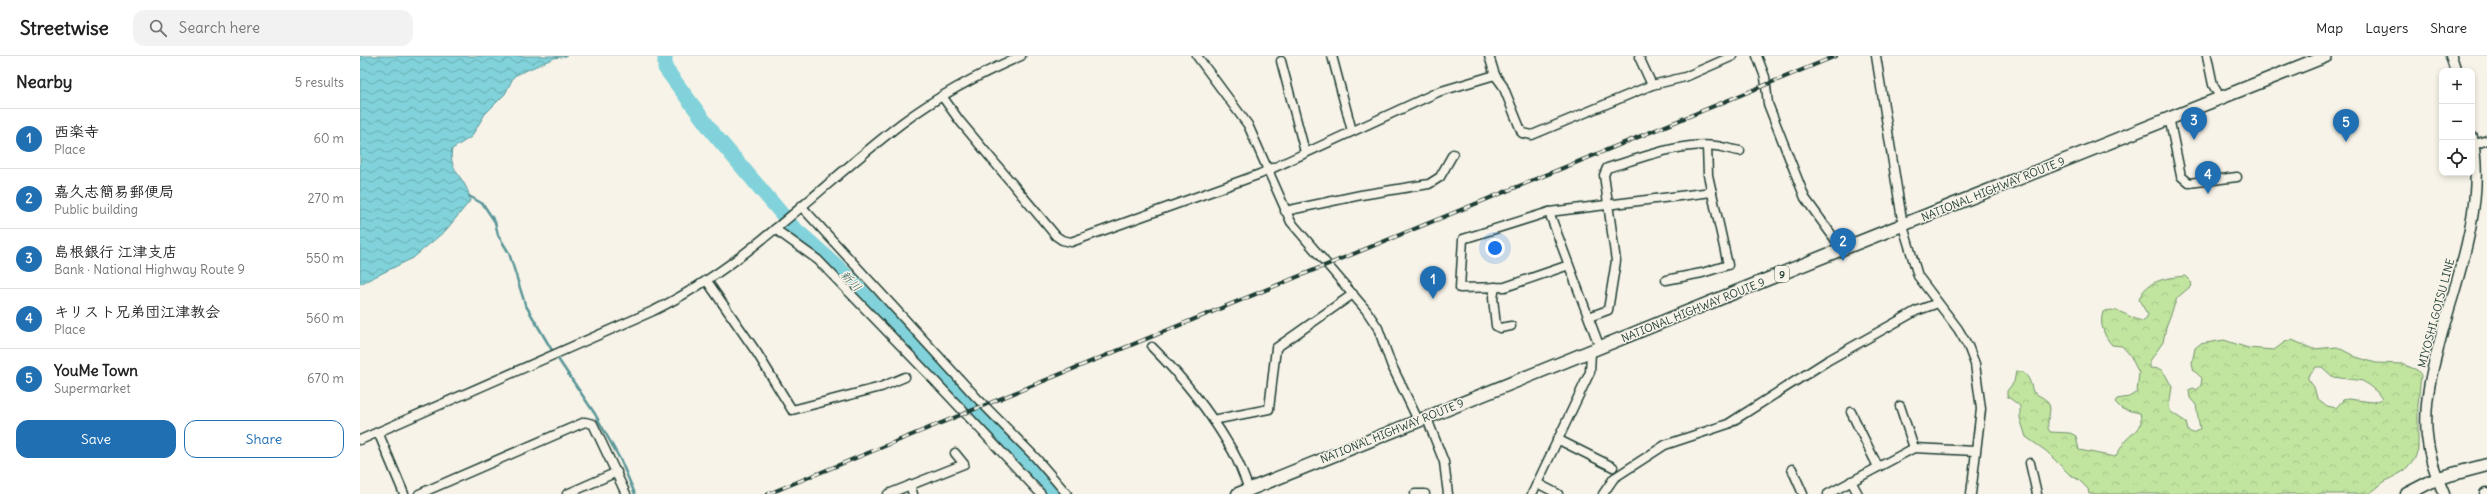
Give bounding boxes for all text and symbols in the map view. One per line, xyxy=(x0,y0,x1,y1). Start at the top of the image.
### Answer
search box xyxy=(133,10,413,46)
text: Streetwise xyxy=(20,16,109,40)
icon: search xyxy=(147,17,169,39)
text: Search here xyxy=(179,18,260,37)
text: Map xyxy=(2316,19,2343,37)
text: Layers xyxy=(2365,19,2408,37)
text: Share xyxy=(2430,19,2467,37)
map controls xyxy=(2439,68,2475,176)
button: + xyxy=(2439,68,2475,104)
text: Nearby xyxy=(16,71,72,93)
text: 5 results xyxy=(295,74,344,91)
button: − xyxy=(2439,104,2475,140)
pin: 3 xyxy=(2181,107,2207,140)
pin: 5 xyxy=(2333,109,2359,142)
text: 西楽寺 xyxy=(54,122,99,141)
text: 1 xyxy=(26,130,32,147)
text: 60 m xyxy=(313,130,344,147)
button: locate xyxy=(2439,140,2475,176)
text: Place xyxy=(54,141,85,158)
street label: NATIONAL HIGHWAY ROUTE 9 xyxy=(1919,154,2067,224)
pin: 4 xyxy=(2195,161,2221,194)
text: 嘉久志簡易郵便局 xyxy=(54,182,174,201)
text: 2 xyxy=(25,190,33,207)
text: 270 m xyxy=(307,190,344,207)
text: Public building xyxy=(54,201,138,218)
pin: 2 xyxy=(1830,228,1856,261)
your location xyxy=(1485,238,1505,258)
text: 島根銀行 江津支店 xyxy=(54,242,178,261)
text: 3 xyxy=(25,250,33,267)
text: 550 m xyxy=(306,250,344,267)
street label: MIYOSHI GOTSU LINE xyxy=(2415,257,2457,369)
text: Bank · National Highway Route 9 xyxy=(54,261,245,278)
pin: 1 xyxy=(1420,266,1446,299)
road number: 9 xyxy=(1775,266,1789,282)
water label: 新川 xyxy=(838,267,865,295)
street label: NATIONAL HIGHWAY ROUTE 9 xyxy=(1619,275,1767,345)
text: キリスト兄弟団江津教会 xyxy=(54,302,220,321)
text: 4 xyxy=(25,310,33,327)
text: 560 m xyxy=(306,310,344,327)
text: Place xyxy=(54,321,85,338)
text: YouMe Town xyxy=(54,361,138,380)
text: 5 xyxy=(25,370,33,387)
text: 670 m xyxy=(307,370,344,387)
text: Supermarket xyxy=(54,380,131,397)
street label: NATIONAL HIGHWAY ROUTE 9 xyxy=(1318,396,1466,466)
button: Save xyxy=(16,420,176,458)
button: Share xyxy=(184,420,344,458)

